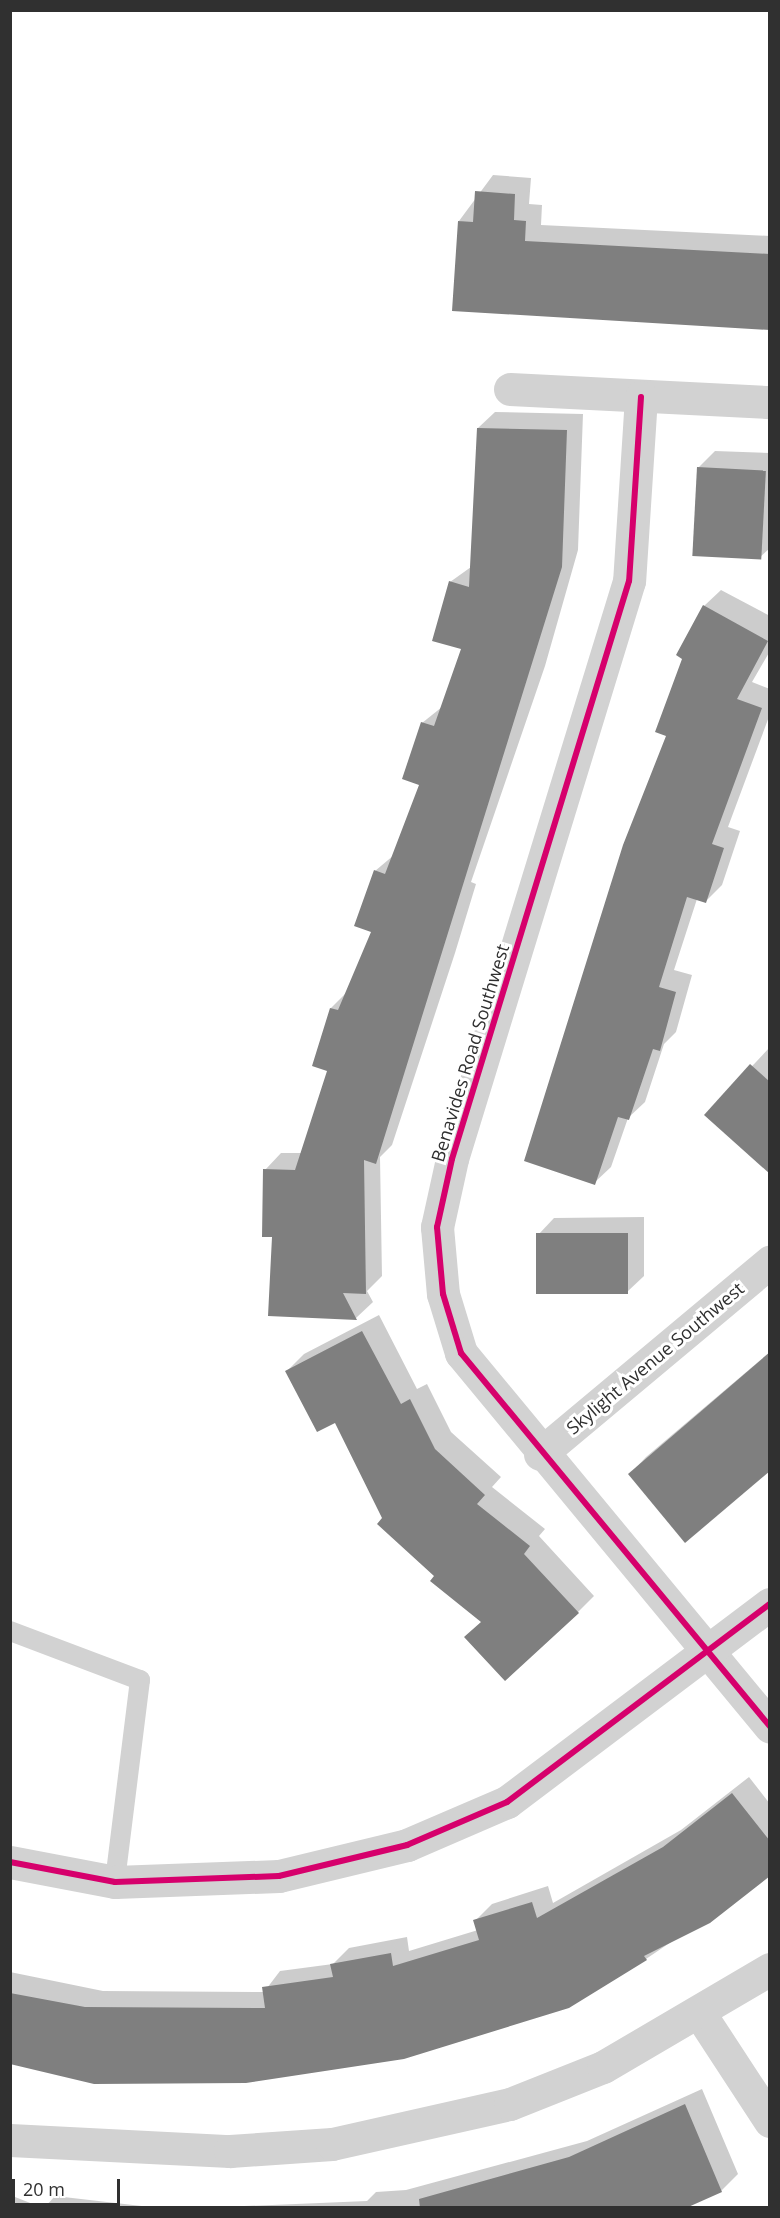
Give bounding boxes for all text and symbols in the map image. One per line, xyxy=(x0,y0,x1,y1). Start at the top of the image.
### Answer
street label: Benavides Road Southwest xyxy=(427,942,513,1164)
street label: Skylight Avenue Southwest xyxy=(562,1277,748,1439)
scale bar xyxy=(15,2167,123,2205)
text: 20 m xyxy=(23,2177,65,2201)

